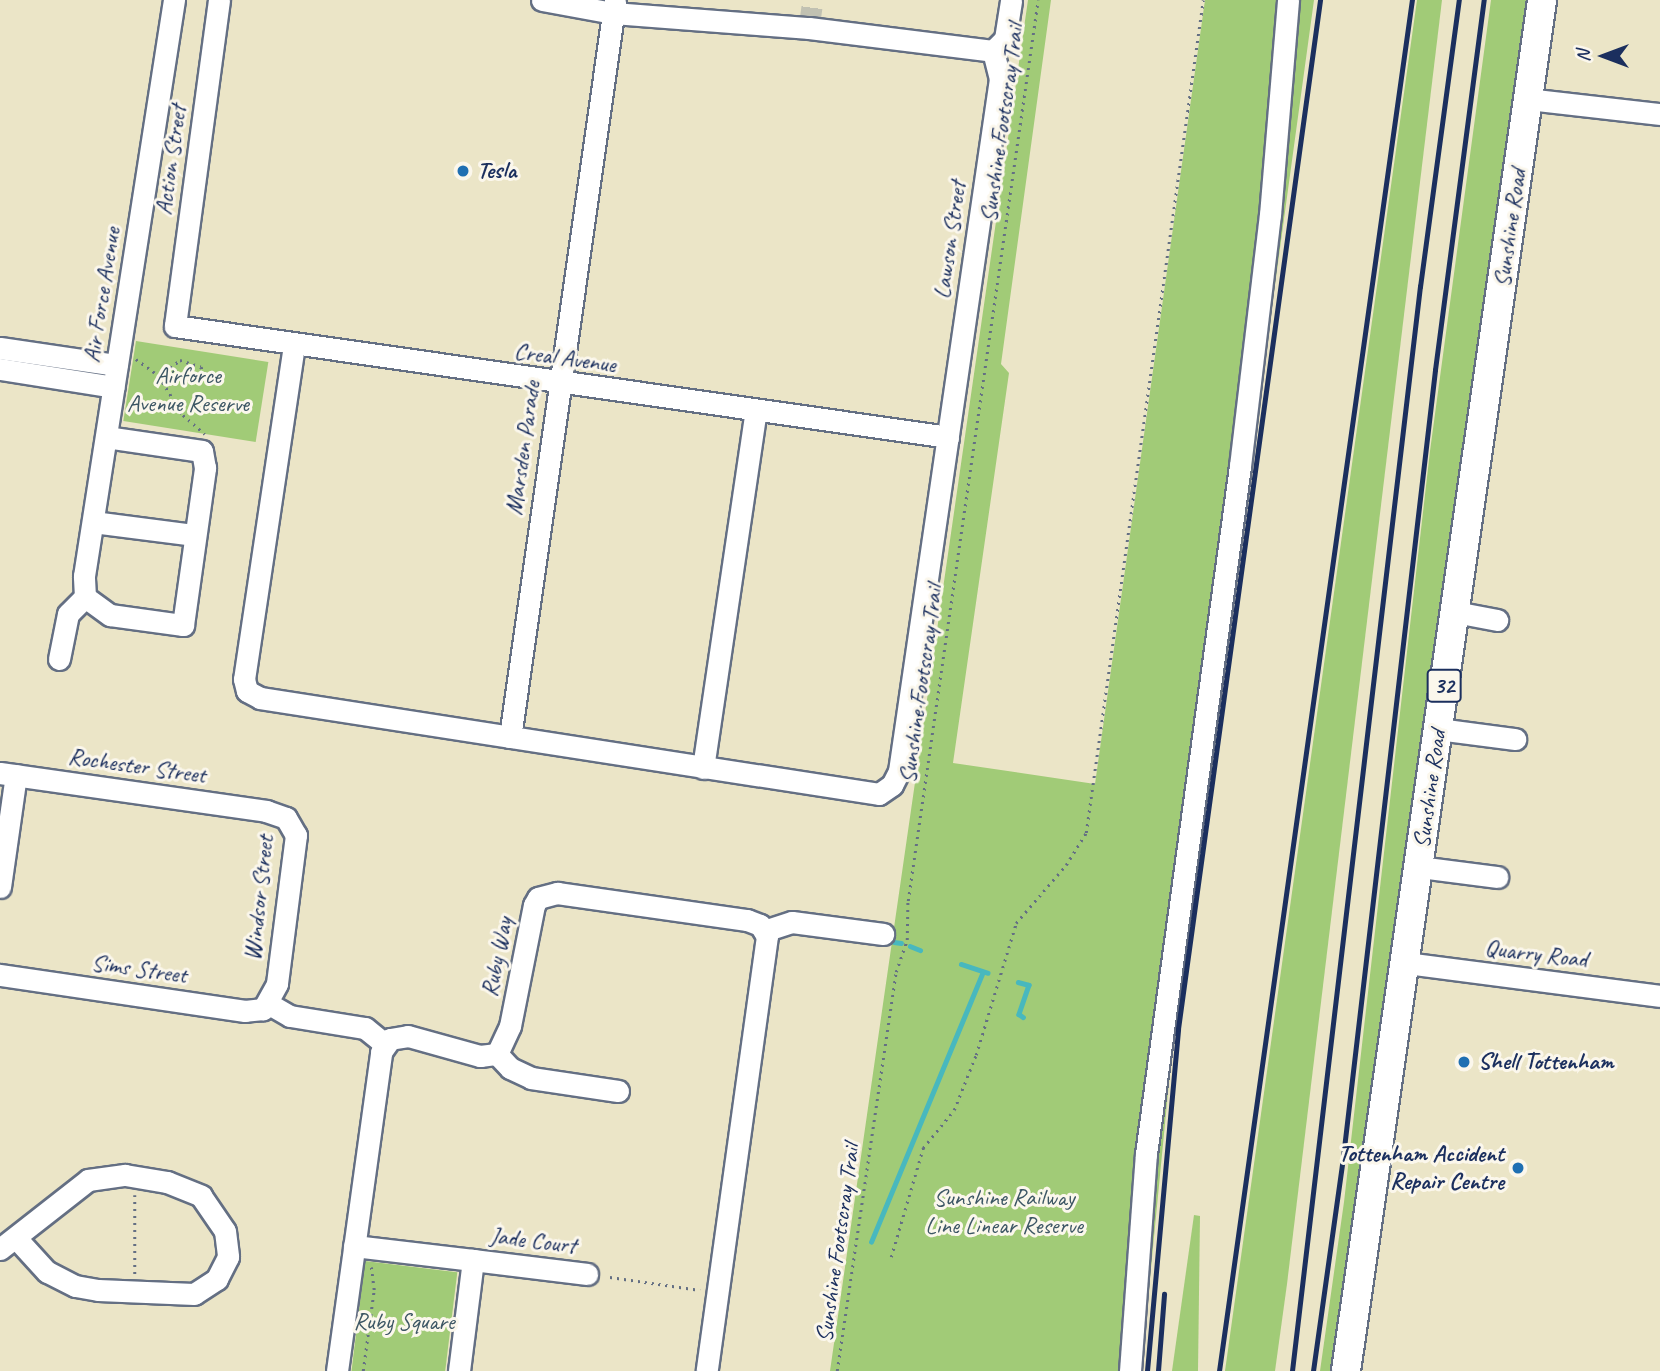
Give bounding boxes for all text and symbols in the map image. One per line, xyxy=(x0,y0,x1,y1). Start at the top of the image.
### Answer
north arrow xyxy=(1569,21,1639,91)
street label: Sunshine Footscray Trail xyxy=(974,22,1030,224)
text: N xyxy=(1571,50,1595,62)
street label: Action Street xyxy=(149,103,193,217)
place label: Tesla xyxy=(477,157,516,185)
marker: Tesla xyxy=(455,163,471,179)
street label: Sunshine Road xyxy=(1487,167,1533,289)
street label: Lawson Street xyxy=(927,179,973,301)
street label: Air Force Avenue xyxy=(77,226,127,364)
street label: Creal Avenue xyxy=(512,337,618,379)
park label: Airforce Avenue Reserve xyxy=(127,362,249,418)
street label: Marsden Parade xyxy=(499,379,547,517)
street label: Sunshine Footscray Trail xyxy=(893,583,949,785)
road number: 32 xyxy=(1426,666,1462,706)
street label: Sunshine Road xyxy=(1407,728,1453,850)
street label: Rochester Street xyxy=(66,742,208,790)
street label: Windsor Street xyxy=(238,834,280,962)
street label: Ruby Way xyxy=(475,915,519,999)
street label: Quarry Road xyxy=(1484,933,1588,975)
street label: Sims Street xyxy=(89,948,189,990)
place label: Shell Tottenham xyxy=(1478,1048,1613,1076)
marker: Shell Tottenham xyxy=(1456,1054,1472,1070)
place label: Tottenham Accident Repair Centre xyxy=(1339,1140,1504,1196)
street label: Sunshine Footscray Trail xyxy=(810,1142,866,1344)
marker: Tottenham Accident Repair Centre xyxy=(1510,1160,1526,1176)
park label: Sunshine Railway Line Linear Reserve xyxy=(925,1184,1083,1240)
street label: Jade Court xyxy=(489,1221,577,1261)
park label: Ruby Square xyxy=(354,1308,454,1336)

